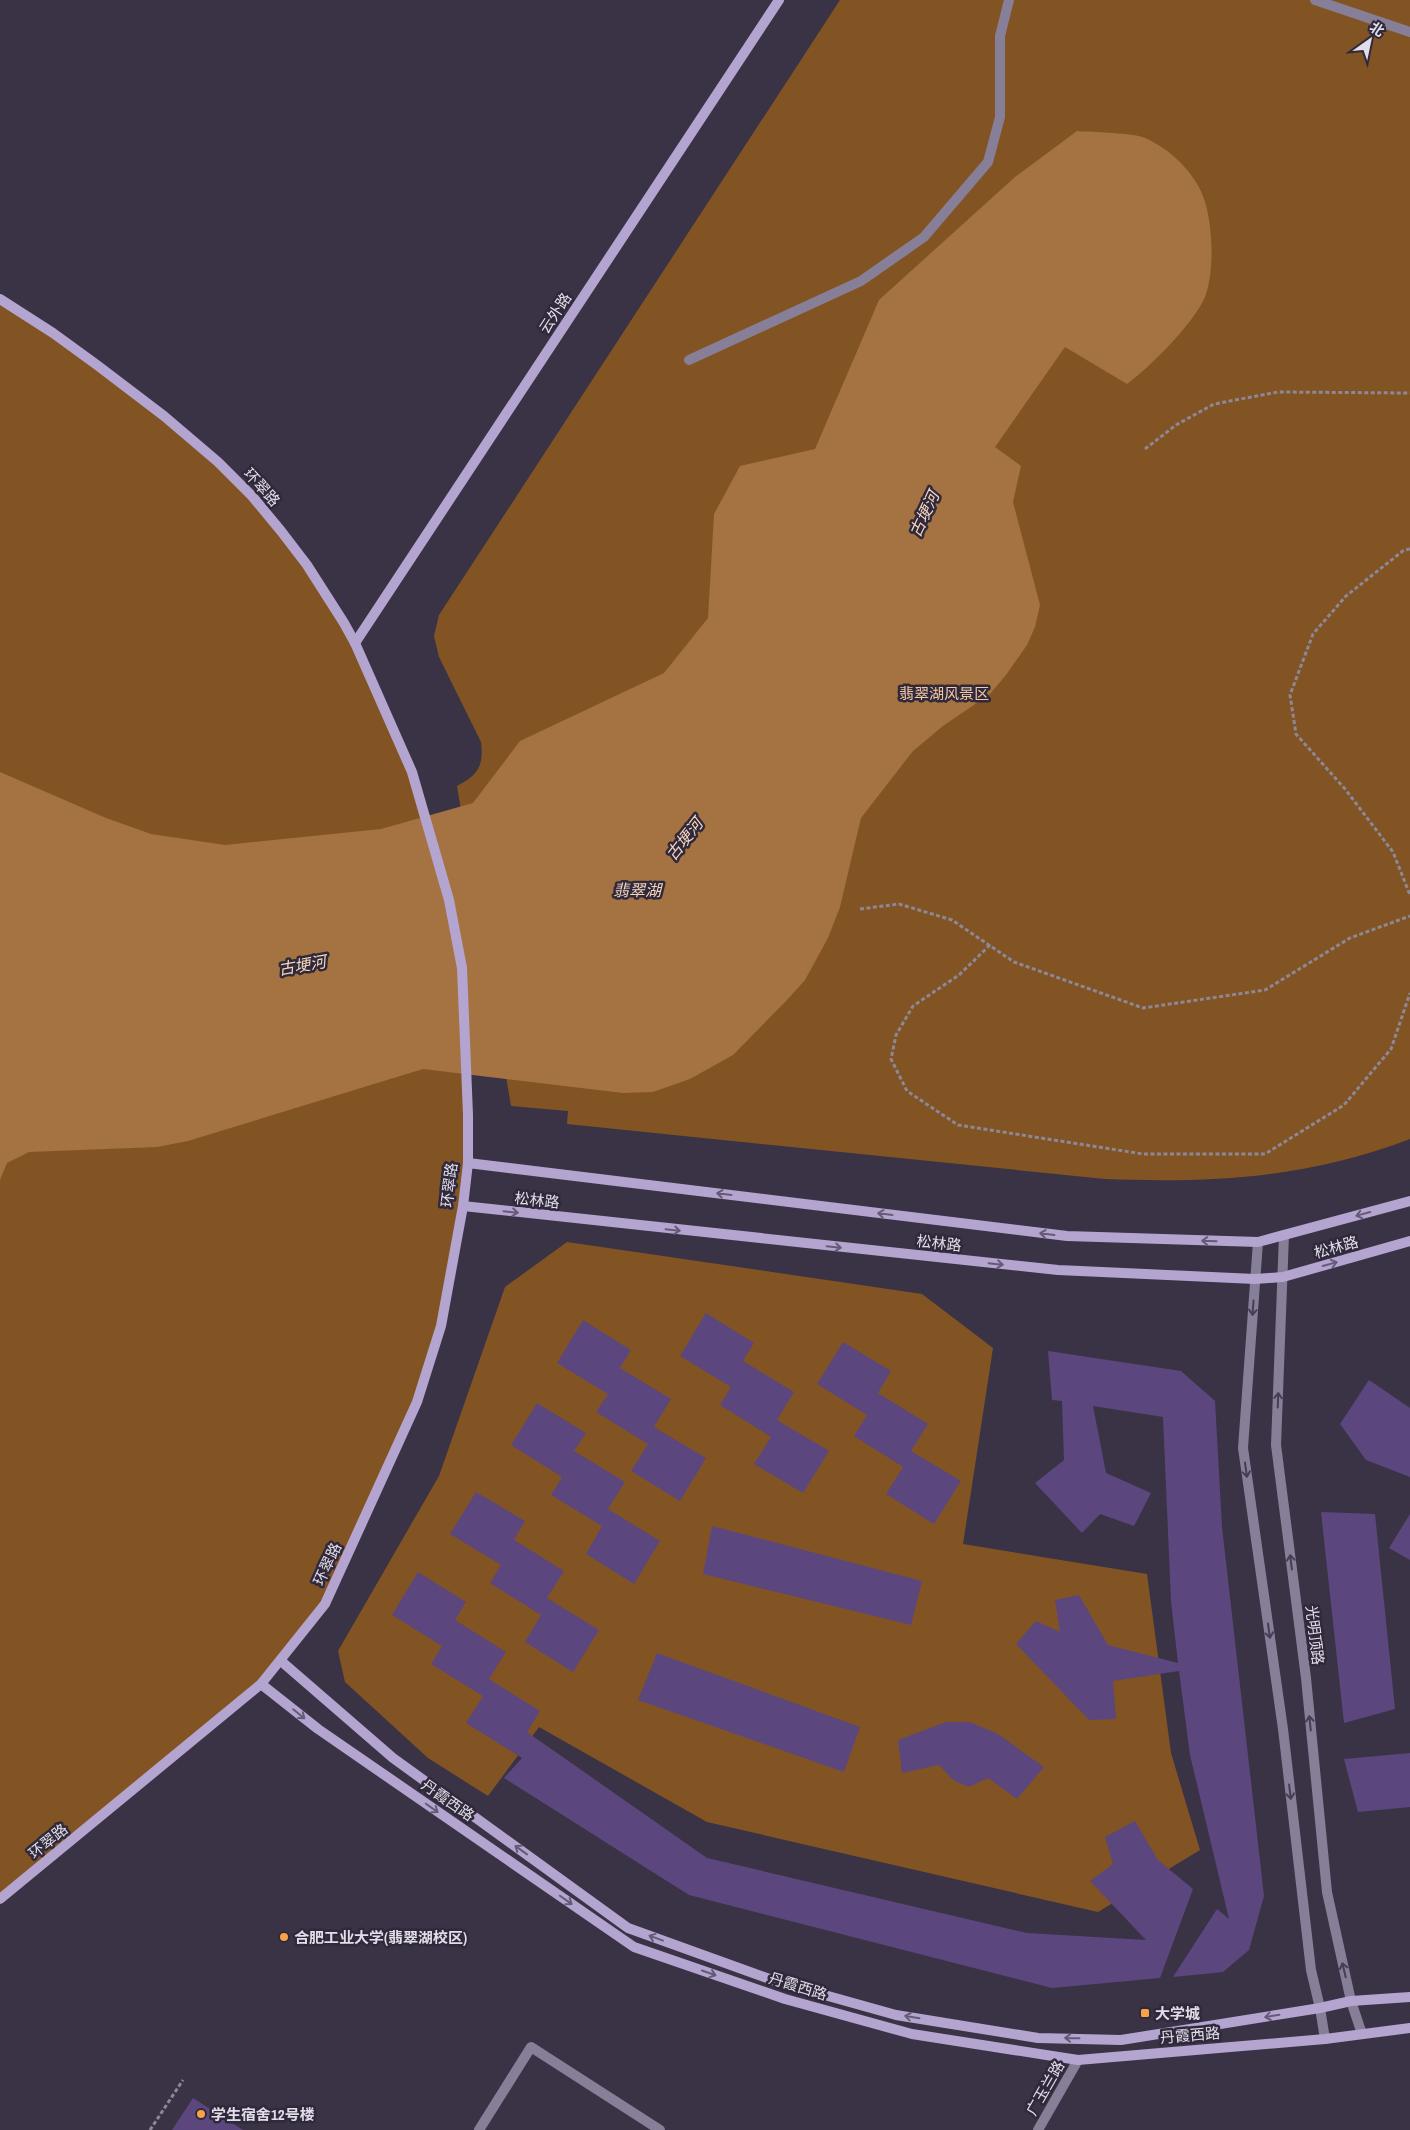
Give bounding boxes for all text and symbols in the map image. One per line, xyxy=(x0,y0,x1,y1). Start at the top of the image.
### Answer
north arrow xyxy=(1345,15,1395,65)
text: 北 xyxy=(1366,18,1388,40)
street label: 云外路 xyxy=(534,288,576,338)
street label: 环翠路 xyxy=(239,463,285,511)
water label: 古埂河 xyxy=(904,485,945,540)
park label: 翡翠湖风景区 xyxy=(899,683,989,704)
water label: 古埂河 xyxy=(661,811,709,865)
water label: 翡翠湖 xyxy=(613,879,664,901)
water label: 古埂河 xyxy=(276,949,330,980)
street label: 环翠路 xyxy=(436,1161,462,1209)
street label: 松林路 xyxy=(514,1187,560,1213)
one-way arrow xyxy=(717,1189,733,1199)
one-way arrow xyxy=(503,1207,519,1217)
one-way arrow xyxy=(878,1209,894,1219)
one-way arrow xyxy=(1356,1210,1372,1220)
one-way arrow xyxy=(664,1225,680,1235)
one-way arrow xyxy=(1039,1229,1055,1239)
street label: 松林路 xyxy=(916,1230,962,1256)
street label: 松林路 xyxy=(1312,1231,1360,1263)
one-way arrow xyxy=(1201,1236,1217,1245)
one-way arrow xyxy=(826,1242,842,1252)
one-way arrow xyxy=(988,1259,1004,1269)
one-way arrow xyxy=(1321,1259,1337,1268)
one-way arrow xyxy=(1248,1300,1258,1316)
one-way arrow xyxy=(1273,1393,1283,1409)
one-way arrow xyxy=(1241,1462,1251,1478)
street label: 环翠路 xyxy=(308,1539,346,1589)
one-way arrow xyxy=(1286,1554,1296,1570)
street label: 光明顶路 xyxy=(1301,1604,1329,1666)
one-way arrow xyxy=(1264,1623,1274,1639)
one-way arrow xyxy=(293,1709,306,1720)
one-way arrow xyxy=(1305,1715,1315,1731)
street label: 丹霞西路 xyxy=(417,1774,479,1826)
one-way arrow xyxy=(1285,1784,1295,1800)
one-way arrow xyxy=(425,1803,439,1813)
street label: 环翠路 xyxy=(24,1819,72,1863)
one-way arrow xyxy=(514,1845,528,1855)
one-way arrow xyxy=(559,1895,573,1905)
place label: 合肥工业大学(翡翠湖校区) xyxy=(294,1927,467,1948)
marker: 合肥工业大学(翡翠湖校区) xyxy=(278,1931,290,1943)
one-way arrow xyxy=(649,1933,665,1942)
one-way arrow xyxy=(1339,1963,1348,1979)
street label: 丹霞西路 xyxy=(766,1967,830,2005)
one-way arrow xyxy=(701,1969,717,1978)
place label: 大学城 xyxy=(1155,2003,1200,2024)
marker: 大学城 xyxy=(1139,2007,1151,2019)
one-way arrow xyxy=(1265,2011,1281,2021)
one-way arrow xyxy=(904,2012,920,2022)
street label: 丹霞西路 xyxy=(1159,2022,1221,2048)
one-way arrow xyxy=(1065,2034,1081,2043)
street label: 广玉兰路 xyxy=(1021,2057,1069,2119)
place label: 学生宿舍12号楼 xyxy=(211,2104,315,2125)
marker: 学生宿舍12号楼 xyxy=(195,2108,207,2120)

